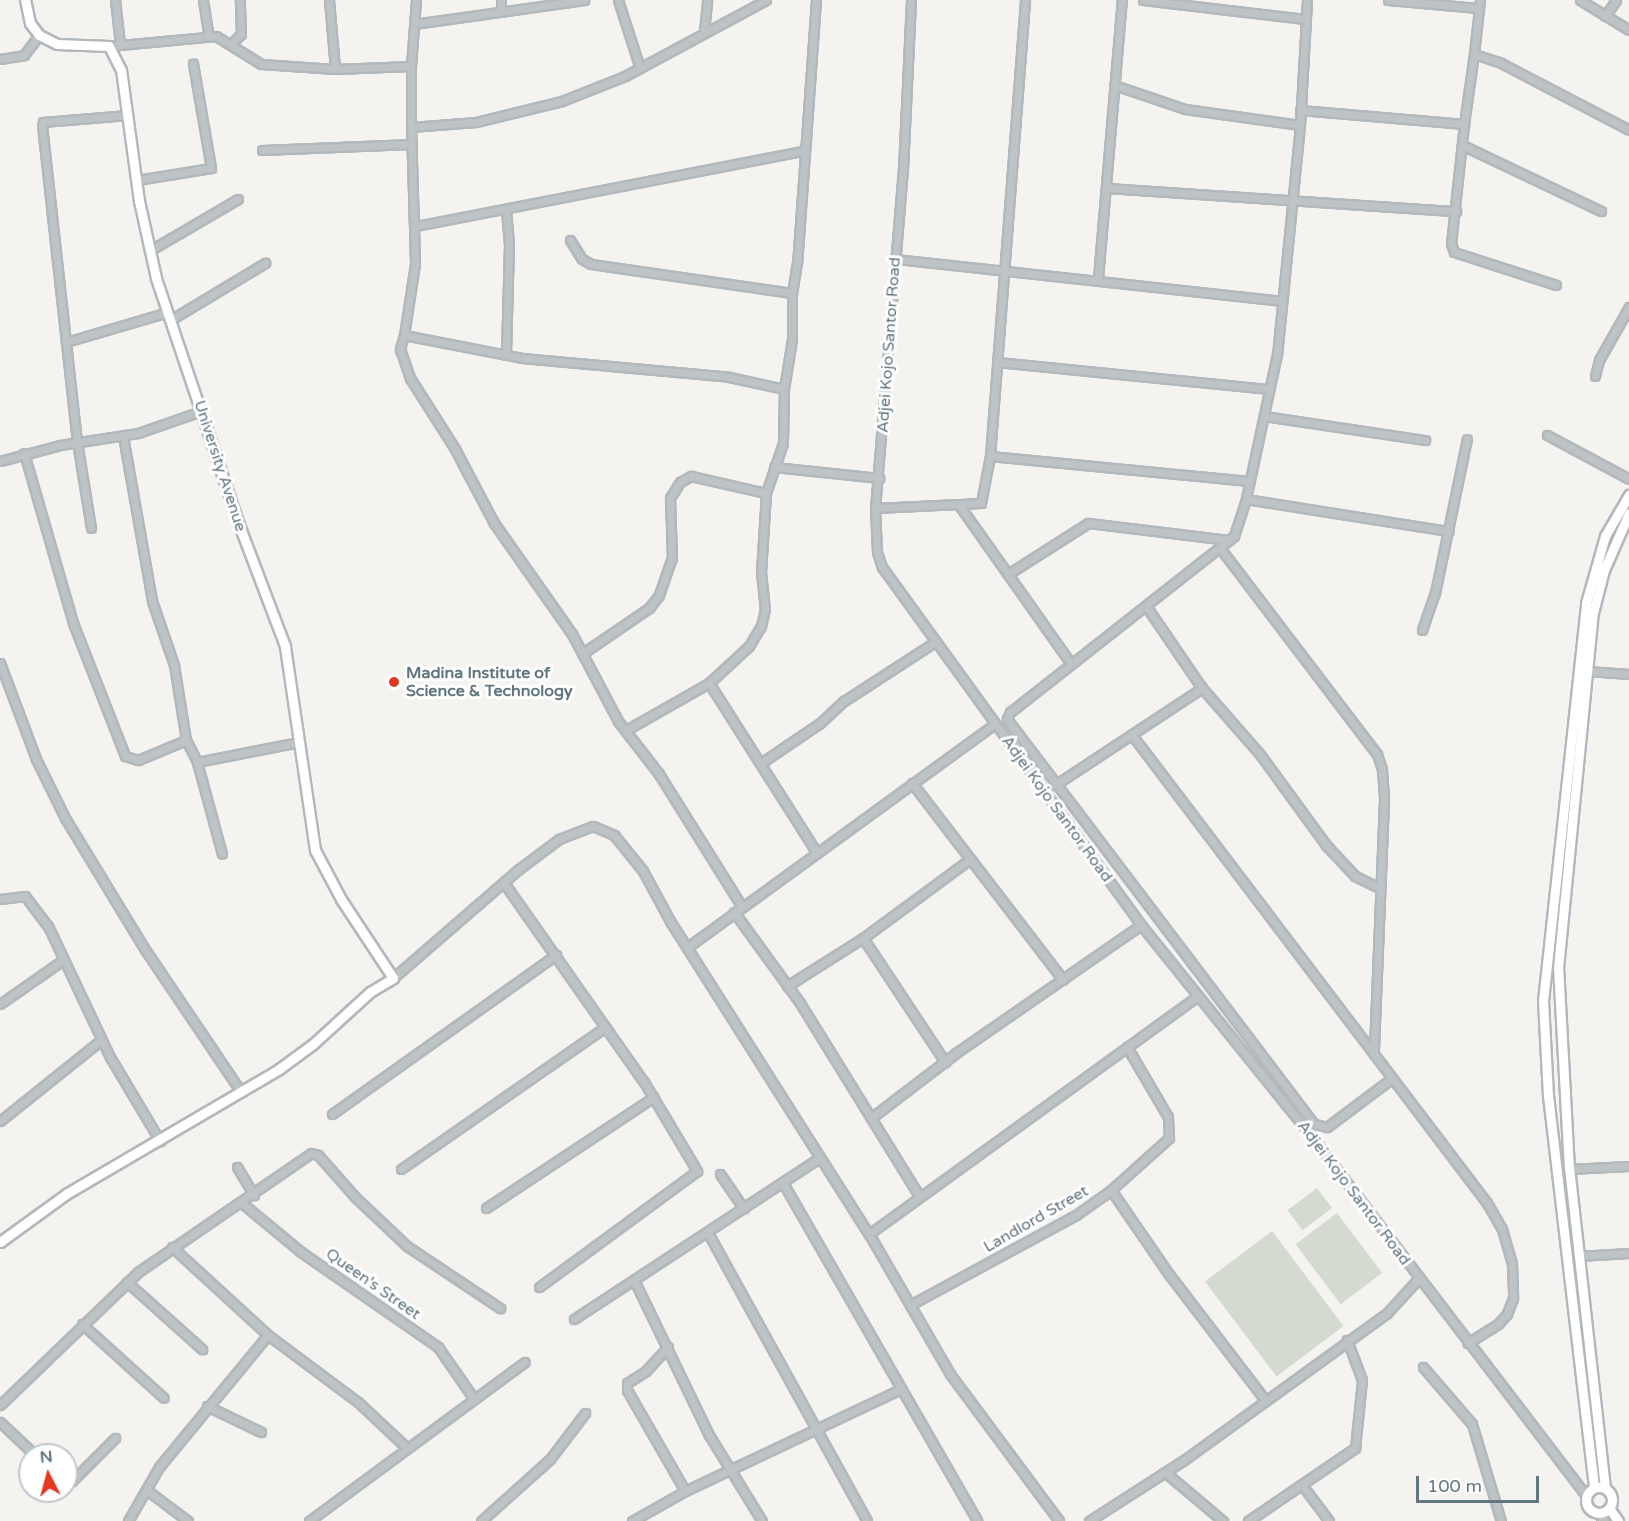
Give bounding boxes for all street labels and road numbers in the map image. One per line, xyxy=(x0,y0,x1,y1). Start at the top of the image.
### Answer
street label: Adjei Kojo Santor Road xyxy=(873,256,905,434)
street label: University Avenue xyxy=(190,398,250,534)
street label: Adjei Kojo Santor Road xyxy=(997,732,1117,886)
street label: Adjei Kojo Santor Road xyxy=(1293,1117,1415,1269)
street label: Landlord Street xyxy=(980,1181,1092,1257)
street label: Queen’s Street xyxy=(322,1244,424,1324)

